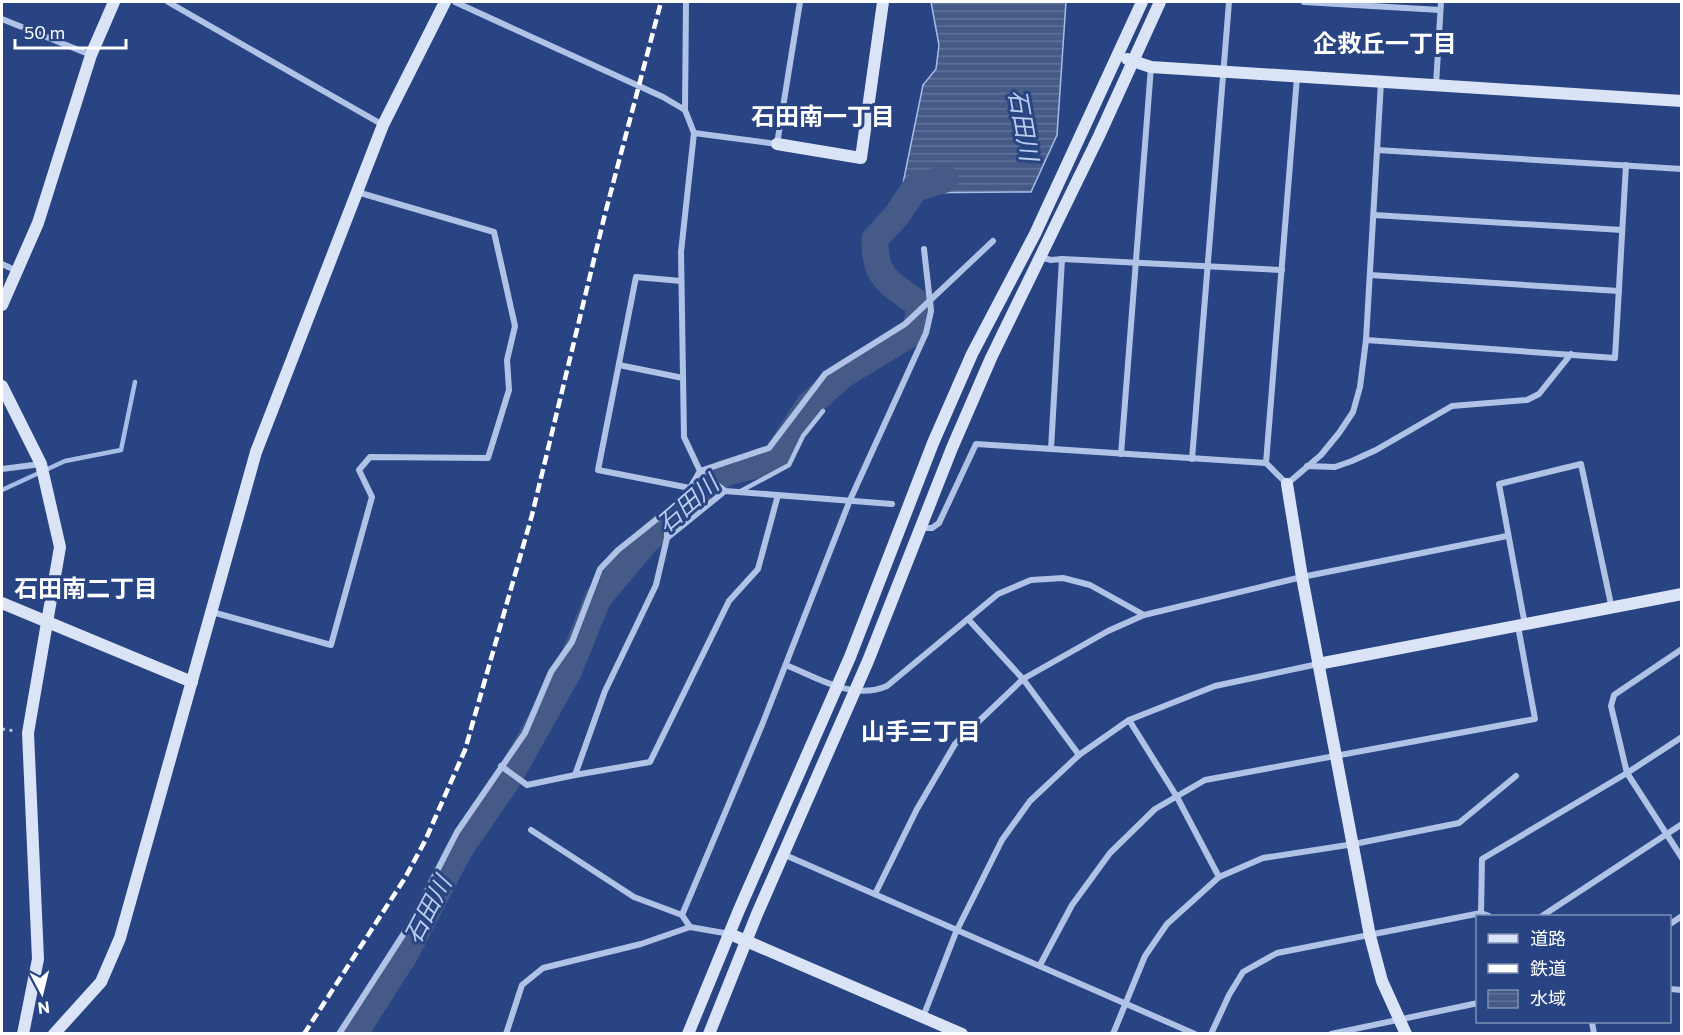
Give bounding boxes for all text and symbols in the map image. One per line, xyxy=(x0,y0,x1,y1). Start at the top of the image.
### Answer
scale bar xyxy=(15,12,126,50)
text: 50 m xyxy=(24,21,65,43)
district label: 企救丘一丁目 xyxy=(1313,28,1457,57)
water label: 石田川 xyxy=(1004,87,1046,166)
district label: 石田南一丁目 xyxy=(751,101,895,130)
water label: 石田川 xyxy=(650,466,726,537)
district label: 石田南二丁目 xyxy=(14,573,158,602)
district label: 山手三丁目 xyxy=(861,716,981,745)
water label: 石田川 xyxy=(397,868,458,948)
legend xyxy=(1476,915,1671,1023)
text: 道路 xyxy=(1530,927,1566,949)
text: 鉄道 xyxy=(1530,957,1566,979)
north arrow xyxy=(12,963,72,1023)
text: 水域 xyxy=(1530,987,1566,1009)
text: N xyxy=(37,998,51,1019)

